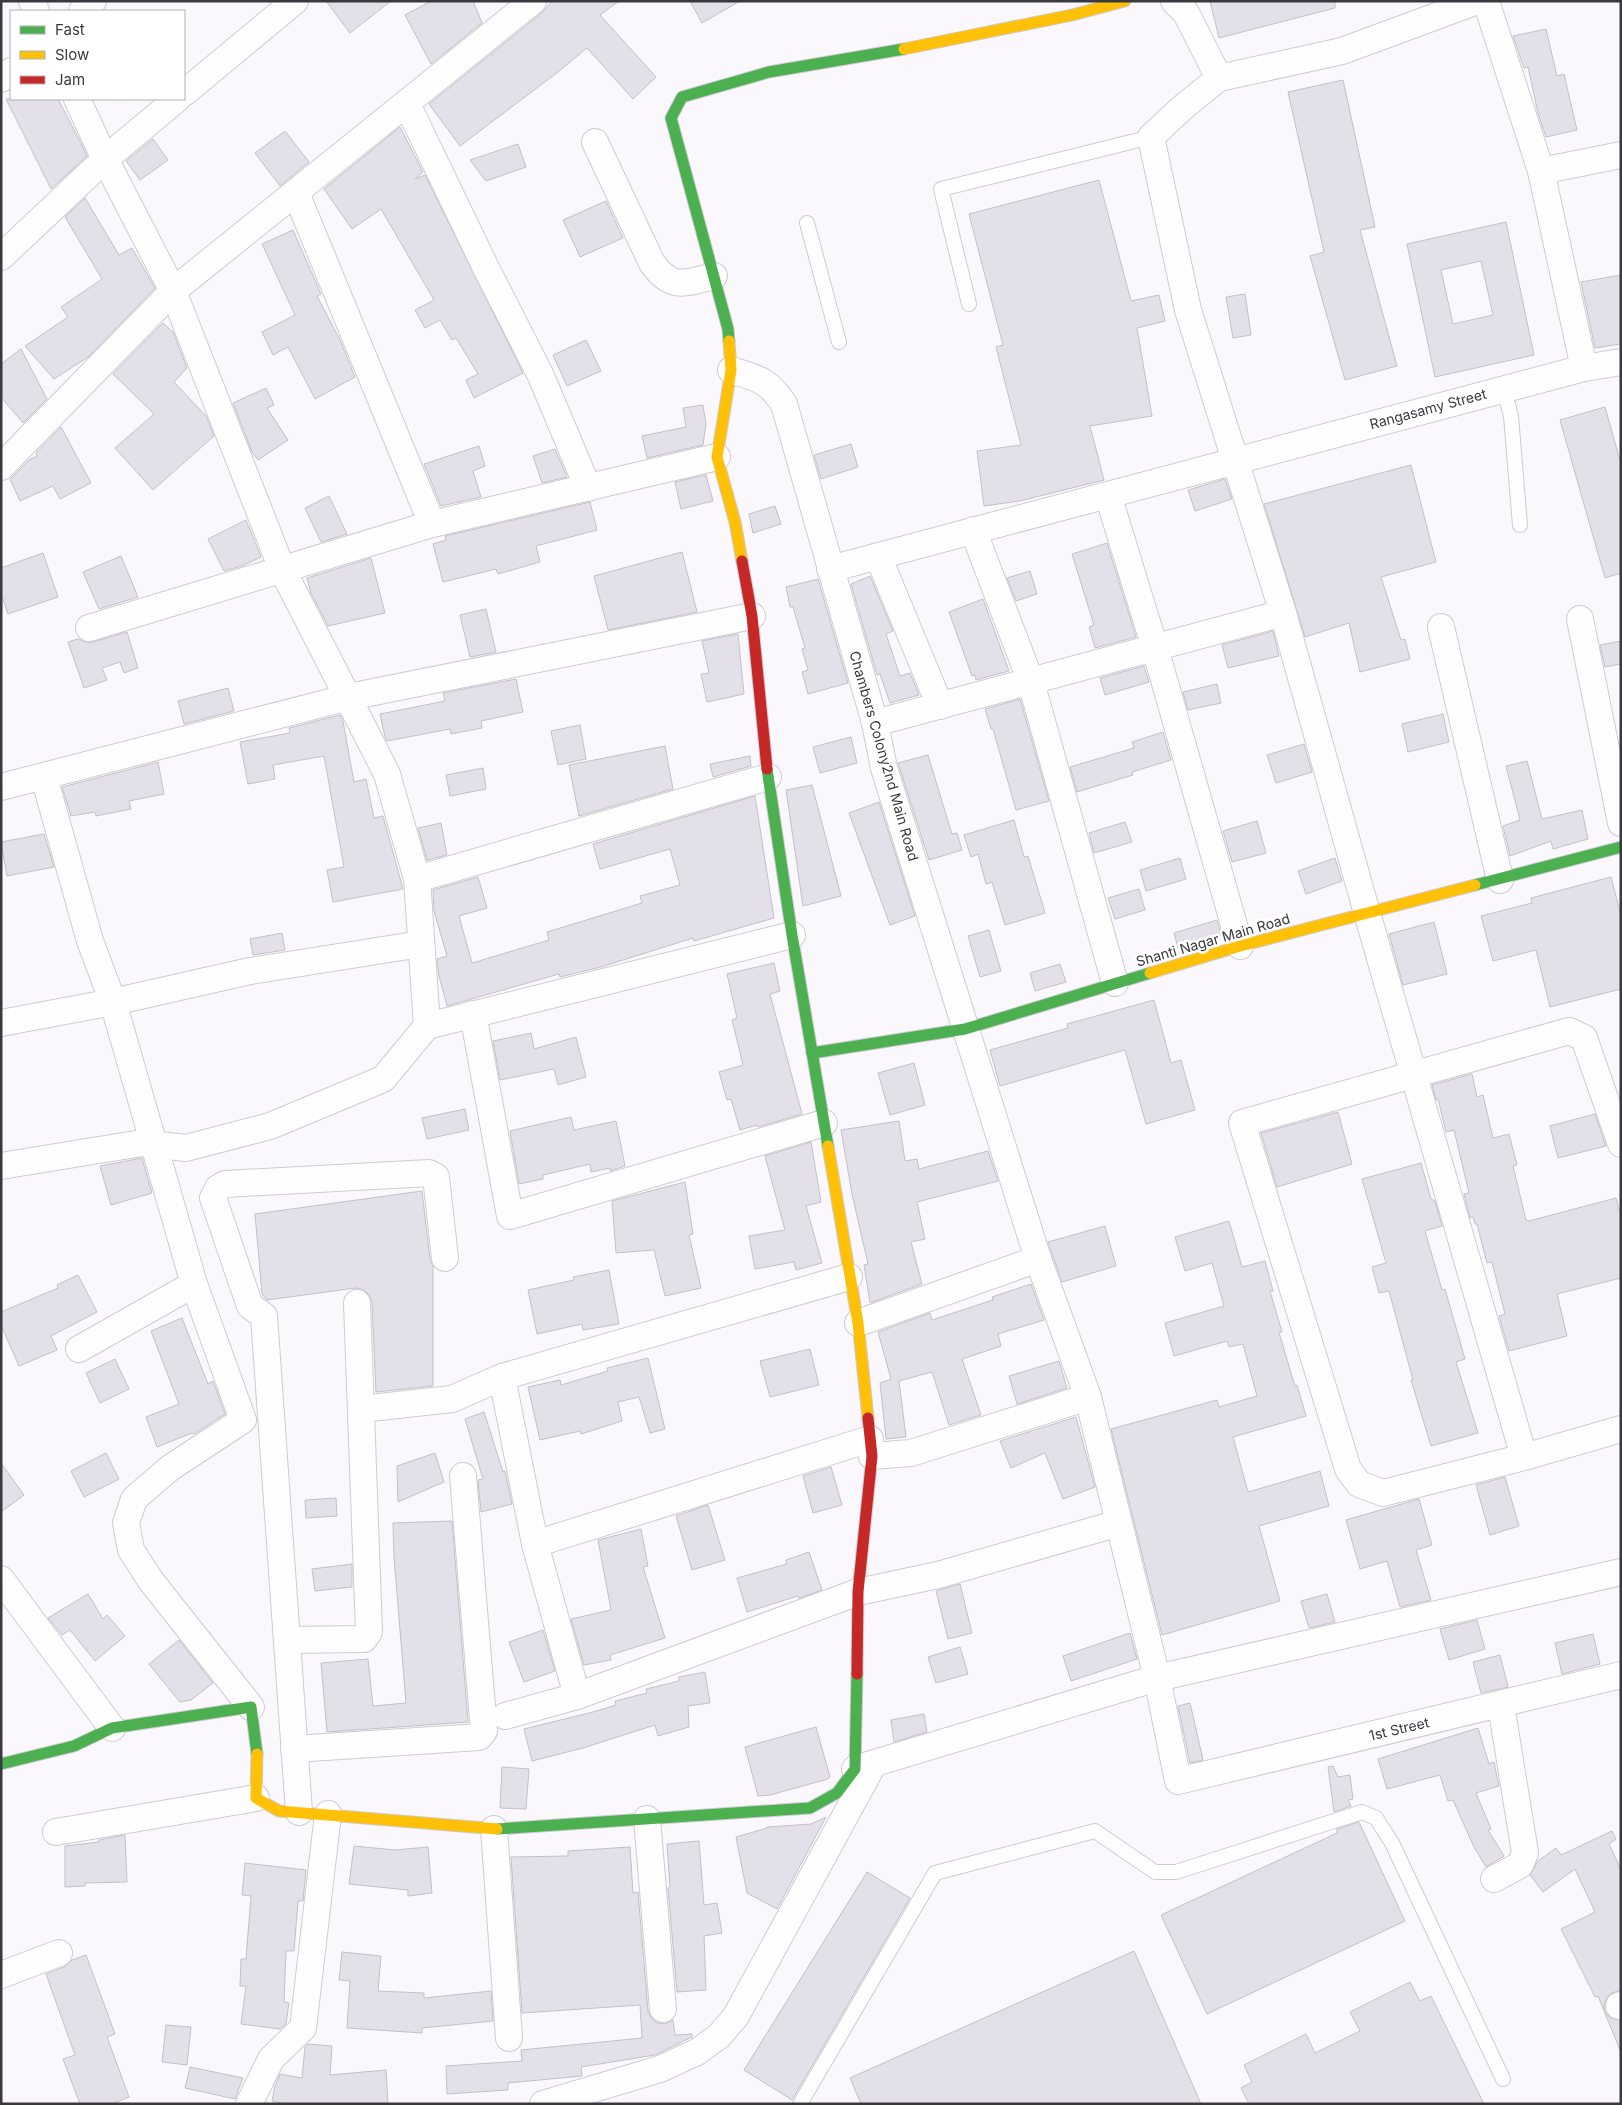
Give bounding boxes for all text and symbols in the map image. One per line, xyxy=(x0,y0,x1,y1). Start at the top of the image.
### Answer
legend xyxy=(10,10,185,100)
text: Fast xyxy=(55,20,85,39)
text: Slow xyxy=(55,45,89,64)
text: Jam xyxy=(55,70,85,89)
street label: Rangasamy Street xyxy=(1368,385,1488,432)
street label: Chambers Colony2nd Main Road xyxy=(846,649,923,863)
street label: Shanti Nagar Main Road xyxy=(1134,909,1292,970)
street label: 1st Street xyxy=(1367,1713,1431,1744)

